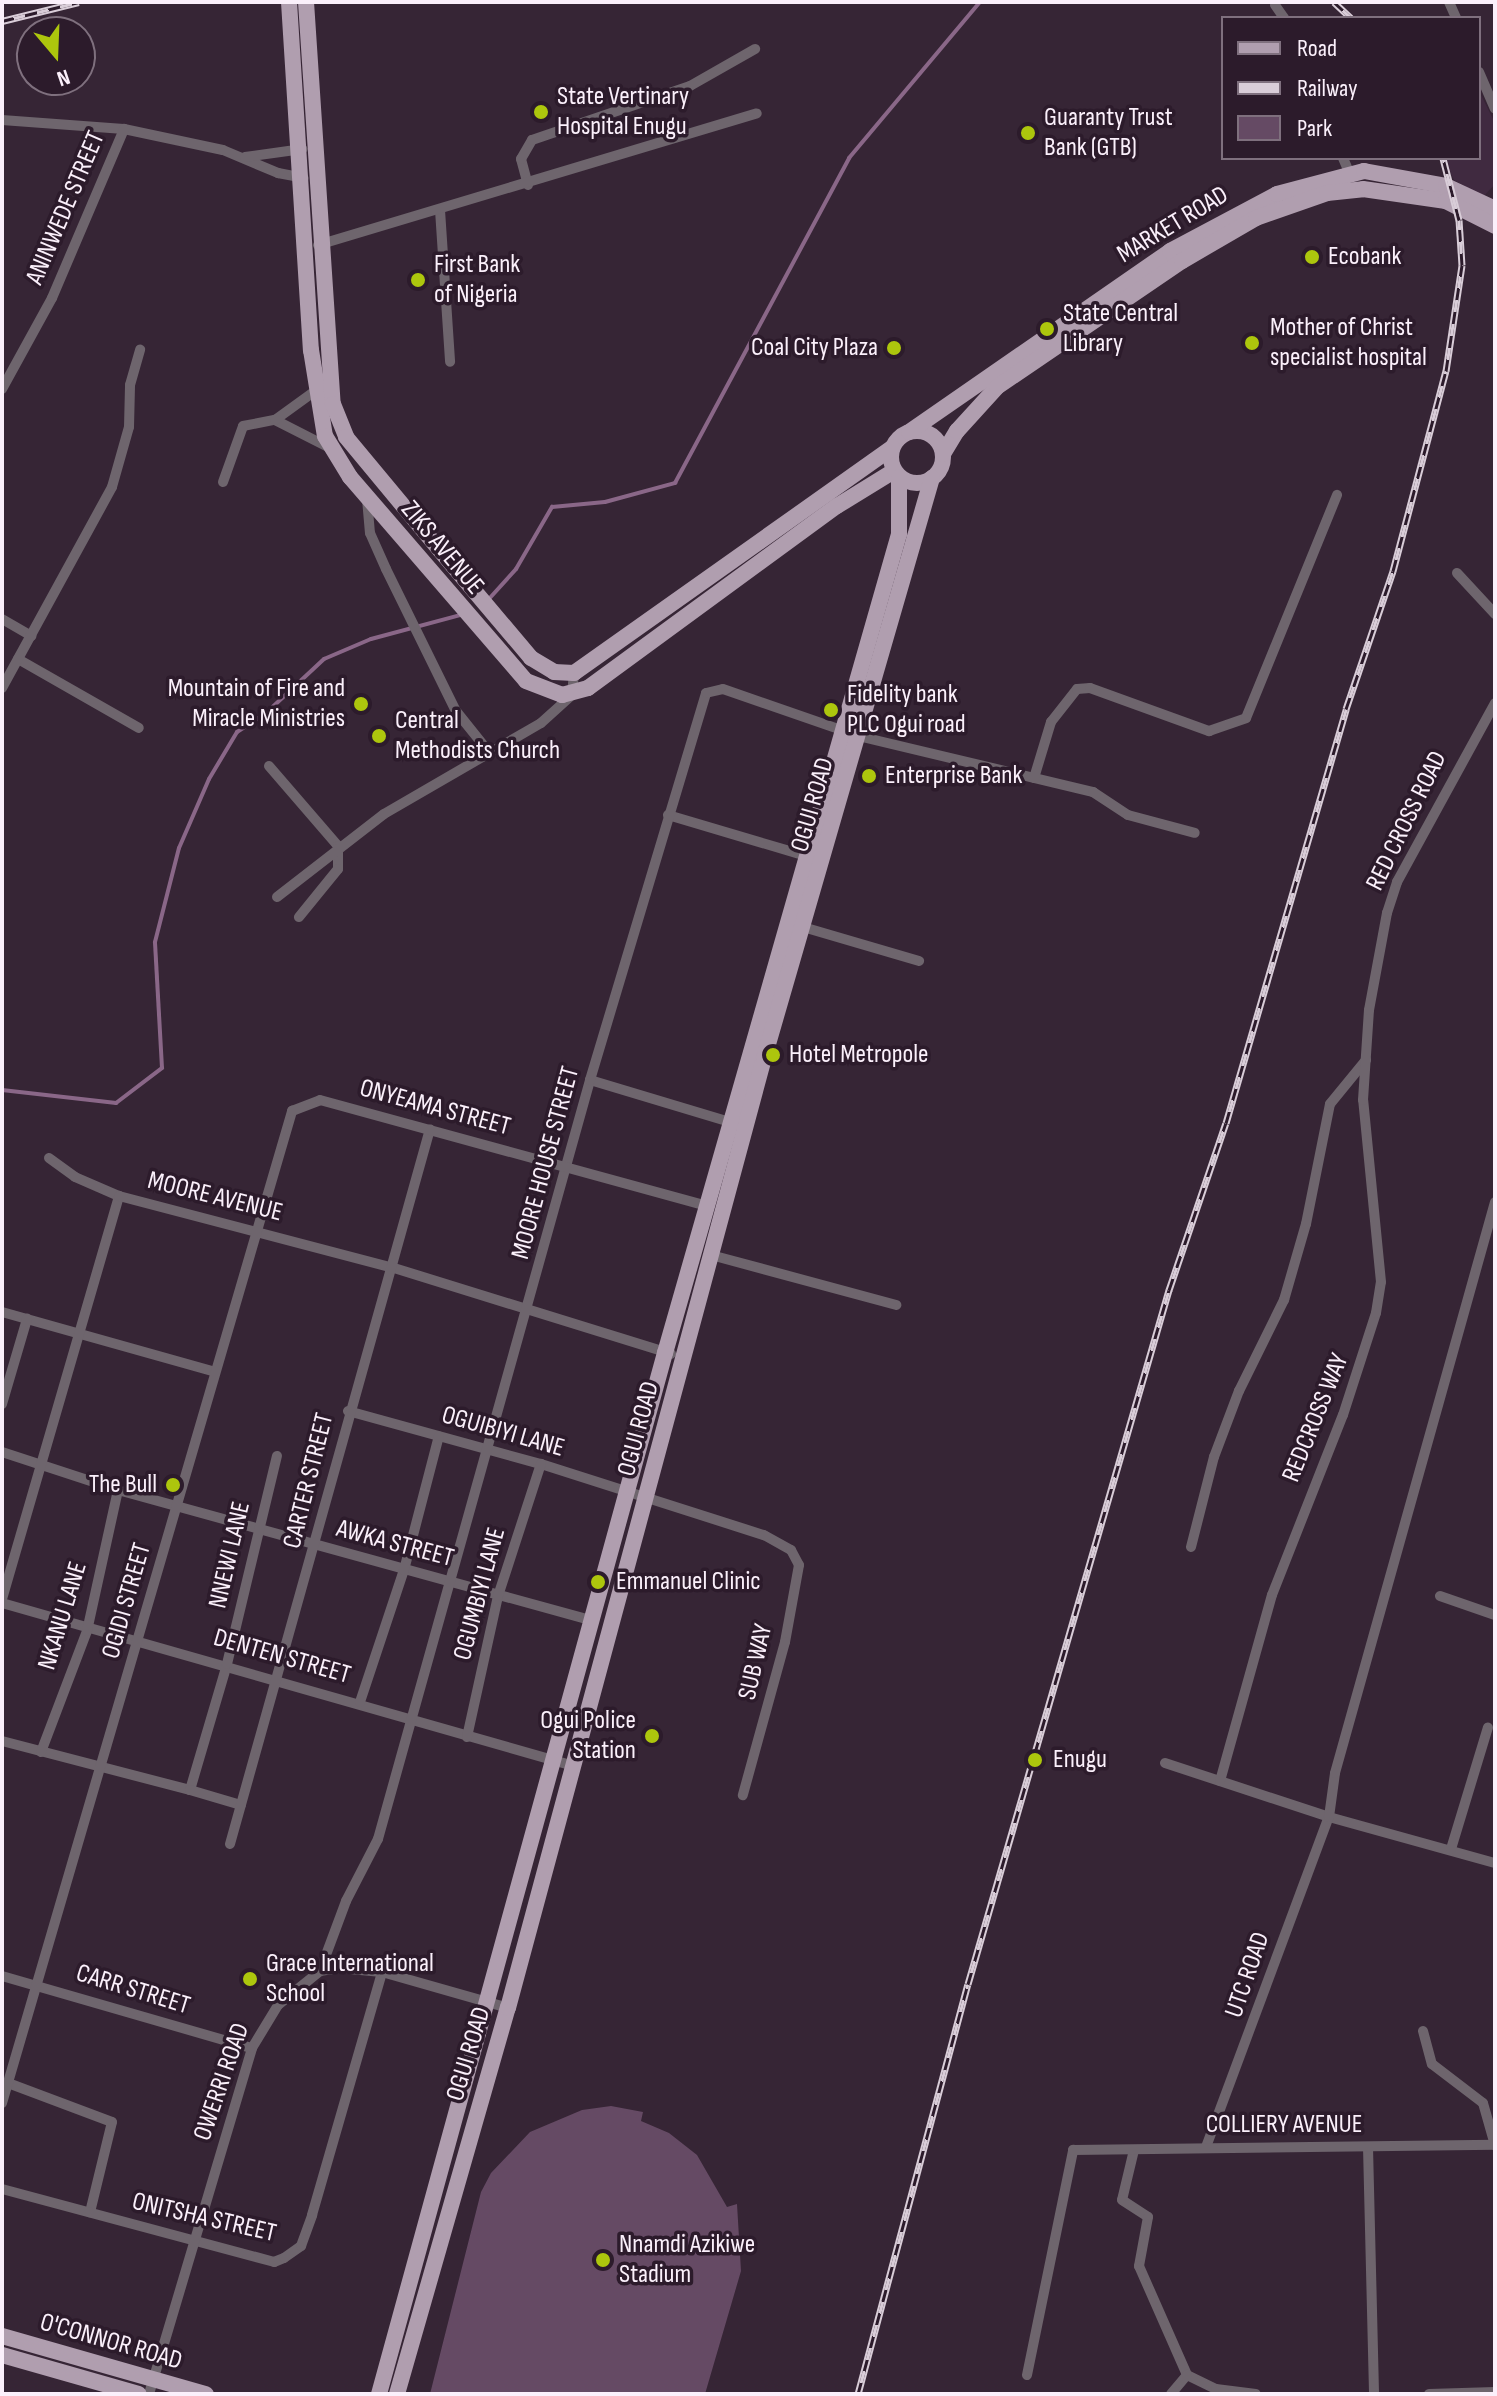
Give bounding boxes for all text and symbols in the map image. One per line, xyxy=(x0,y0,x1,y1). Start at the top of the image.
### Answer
north arrow xyxy=(16,16,96,96)
legend xyxy=(1221,16,1481,160)
text: Road xyxy=(1297,34,1337,63)
text: N xyxy=(53,63,73,92)
text: Railway xyxy=(1297,74,1357,103)
place label: State Vertinary Hospital Enugu xyxy=(557,81,689,142)
place label: Guaranty Trust Bank (GTB) xyxy=(1044,102,1173,164)
marker: State Vertinary Hospital Enugu xyxy=(532,103,550,121)
text: Park xyxy=(1297,114,1332,143)
marker: Guaranty Trust Bank (GTB) xyxy=(1019,124,1037,142)
street label: ANINWEDE STREET xyxy=(20,127,112,289)
street label: MARKET ROAD xyxy=(1112,180,1234,270)
place label: Ecobank xyxy=(1328,241,1401,273)
marker: Ecobank xyxy=(1303,248,1321,266)
place label: First Bank of Nigeria xyxy=(434,249,520,310)
marker: First Bank of Nigeria xyxy=(409,271,427,289)
place label: State Central Library xyxy=(1063,298,1178,360)
place label: Mother of Christ specialist hospital xyxy=(1270,312,1427,374)
marker: State Central Library xyxy=(1038,320,1056,338)
place label: Coal City Plaza xyxy=(751,332,878,364)
marker: Mother of Christ specialist hospital xyxy=(1241,332,1263,354)
marker: Coal City Plaza xyxy=(885,339,903,357)
street label: ZIKS AVENUE xyxy=(394,495,490,601)
place label: Mountain of Fire and Miracle Ministries xyxy=(168,673,345,734)
place label: Fidelity bank PLC Ogui road xyxy=(847,679,966,740)
marker: Mountain of Fire and Miracle Ministries xyxy=(352,695,370,713)
marker: Fidelity bank PLC Ogui road xyxy=(822,701,840,719)
place label: Central Methodists Church xyxy=(395,705,560,766)
marker: Central Methodists Church xyxy=(370,727,388,745)
street label: RED CROSS ROAD xyxy=(1360,746,1454,896)
street label: OGUI ROAD xyxy=(785,754,841,856)
place label: Enterprise Bank xyxy=(885,760,1022,792)
marker: Enterprise Bank xyxy=(860,767,878,785)
place label: Hotel Metropole xyxy=(789,1039,929,1071)
marker: Hotel Metropole xyxy=(764,1046,782,1064)
street label: MOORE HOUSE STREET xyxy=(505,1063,587,1263)
street label: ONYEAMA STREET xyxy=(356,1073,514,1143)
street label: MOORE AVENUE xyxy=(144,1165,286,1229)
street label: REDCROSS WAY xyxy=(1276,1349,1356,1487)
street label: OGUI ROAD xyxy=(611,1378,667,1480)
street label: OGUIBIYI LANE xyxy=(438,1400,568,1464)
street label: CARTER STREET xyxy=(277,1410,341,1552)
place label: The Bull xyxy=(89,1469,157,1501)
marker: The Bull xyxy=(164,1476,182,1494)
street label: NNEWI LANE xyxy=(203,1499,257,1611)
street label: AWKA STREET xyxy=(333,1513,457,1575)
street label: OGUMBIYI LANE xyxy=(447,1524,513,1664)
street label: OGIDI STREET xyxy=(96,1540,158,1662)
street label: NKANU LANE xyxy=(32,1558,94,1674)
place label: Emmanuel Clinic xyxy=(616,1566,761,1598)
marker: Emmanuel Clinic xyxy=(587,1571,609,1593)
street label: SUB WAY xyxy=(732,1621,780,1703)
street label: DENTEN STREET xyxy=(210,1623,354,1691)
place label: Ogui Police Station xyxy=(540,1705,636,1766)
marker: Ogui Police Station xyxy=(643,1727,661,1745)
place label: Enugu xyxy=(1053,1744,1107,1776)
marker: Enugu xyxy=(1024,1749,1046,1771)
street label: UTC ROAD xyxy=(1219,1928,1277,2022)
place label: Grace International School xyxy=(266,1948,434,2010)
street label: CARR STREET xyxy=(72,1958,194,2022)
marker: Grace International School xyxy=(241,1970,259,1988)
street label: OGUI ROAD xyxy=(440,2003,498,2105)
street label: OWERRI ROAD xyxy=(187,2019,257,2145)
street label: COLLIERY AVENUE xyxy=(1206,2109,1362,2141)
street label: ONITSHA STREET xyxy=(129,2186,279,2250)
place label: Nnamdi Azikiwe Stadium xyxy=(619,2229,755,2290)
marker: Nnamdi Azikiwe Stadium xyxy=(594,2251,612,2269)
street label: O'CONNOR ROAD xyxy=(36,2307,186,2377)

